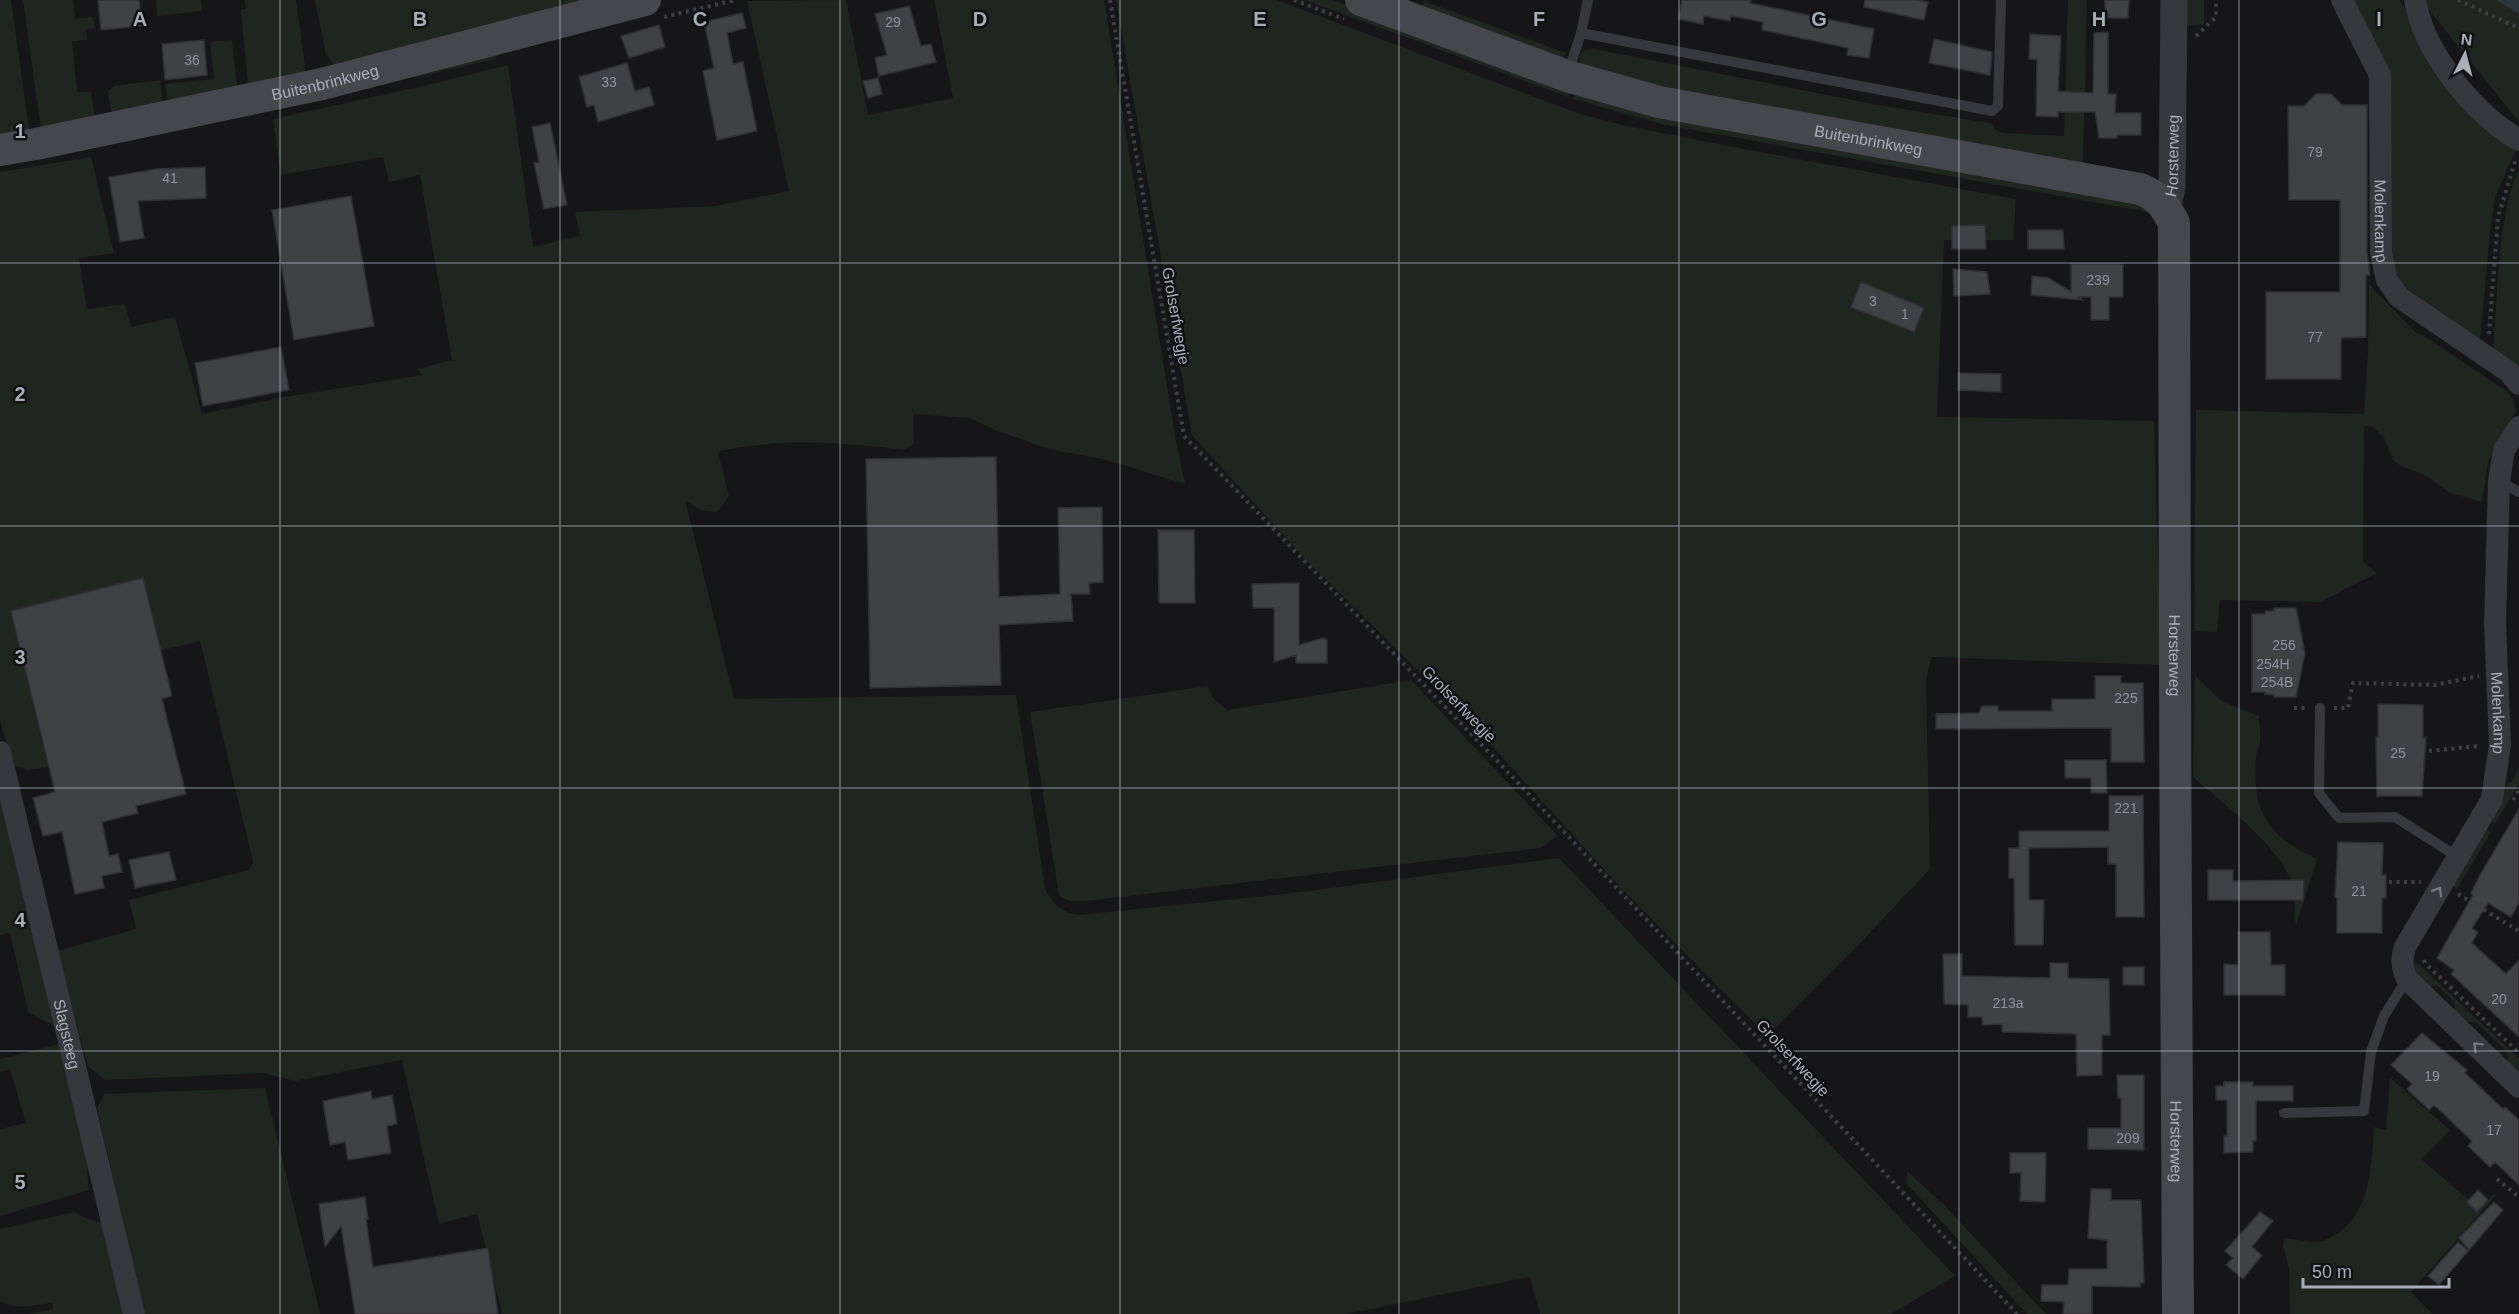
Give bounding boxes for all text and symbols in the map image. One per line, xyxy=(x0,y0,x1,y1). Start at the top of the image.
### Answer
text: A xyxy=(133,8,147,30)
text: B xyxy=(413,8,427,30)
text: C xyxy=(693,8,707,30)
text: D xyxy=(973,8,987,30)
text: E xyxy=(1253,8,1267,30)
text: F xyxy=(1533,8,1545,30)
text: G xyxy=(1811,8,1827,30)
text: H xyxy=(2092,8,2106,30)
text: I xyxy=(2376,8,2382,30)
house number: 29 xyxy=(885,14,901,30)
north arrow xyxy=(2435,24,2495,84)
text: N xyxy=(2460,31,2473,49)
house number: 36 xyxy=(184,52,200,68)
street label: Buitenbrinkweg xyxy=(270,61,380,103)
house number: 33 xyxy=(601,74,617,90)
street label: Horsterweg xyxy=(2162,115,2181,198)
text: 1 xyxy=(14,120,26,142)
street label: Buitenbrinkweg xyxy=(1813,122,1924,158)
house number: 79 xyxy=(2307,144,2323,160)
house number: 41 xyxy=(162,170,178,186)
street label: Molenkamp xyxy=(2372,179,2391,264)
street label: Grolserfwegje xyxy=(1159,266,1193,366)
house number: 239 xyxy=(2086,272,2110,288)
house number: 3 xyxy=(1869,293,1877,309)
house number: 1 xyxy=(1901,306,1909,322)
house number: 77 xyxy=(2307,329,2323,345)
text: 2 xyxy=(14,383,26,405)
street label: Horsterweg xyxy=(2167,615,2184,696)
house number: 256 xyxy=(2272,637,2296,653)
text: 3 xyxy=(14,646,26,668)
house number: 254H xyxy=(2256,656,2290,672)
street label: Grolserfwegje xyxy=(1419,663,1499,745)
street label: Molenkamp xyxy=(2489,671,2509,756)
house number: 254B xyxy=(2261,674,2293,690)
house number: 225 xyxy=(2114,690,2138,706)
house number: 25 xyxy=(2390,745,2406,761)
house number: 221 xyxy=(2114,800,2138,816)
house number: 21 xyxy=(2351,883,2367,899)
one-way arrow xyxy=(2430,887,2442,897)
text: 4 xyxy=(14,909,26,931)
house number: 20 xyxy=(2491,991,2507,1007)
house number: 213a xyxy=(1992,995,2024,1011)
street label: Slagsteeg xyxy=(51,997,84,1071)
street label: Grolserfwegje xyxy=(1753,1016,1833,1100)
one-way arrow xyxy=(2474,1042,2485,1053)
house number: 19 xyxy=(2424,1068,2440,1084)
street label: Horsterweg xyxy=(2168,1101,2185,1182)
house number: 17 xyxy=(2486,1122,2502,1138)
house number: 209 xyxy=(2116,1130,2140,1146)
text: 5 xyxy=(14,1171,26,1193)
scale bar xyxy=(2303,1251,2448,1289)
text: 50 m xyxy=(2312,1262,2352,1282)

